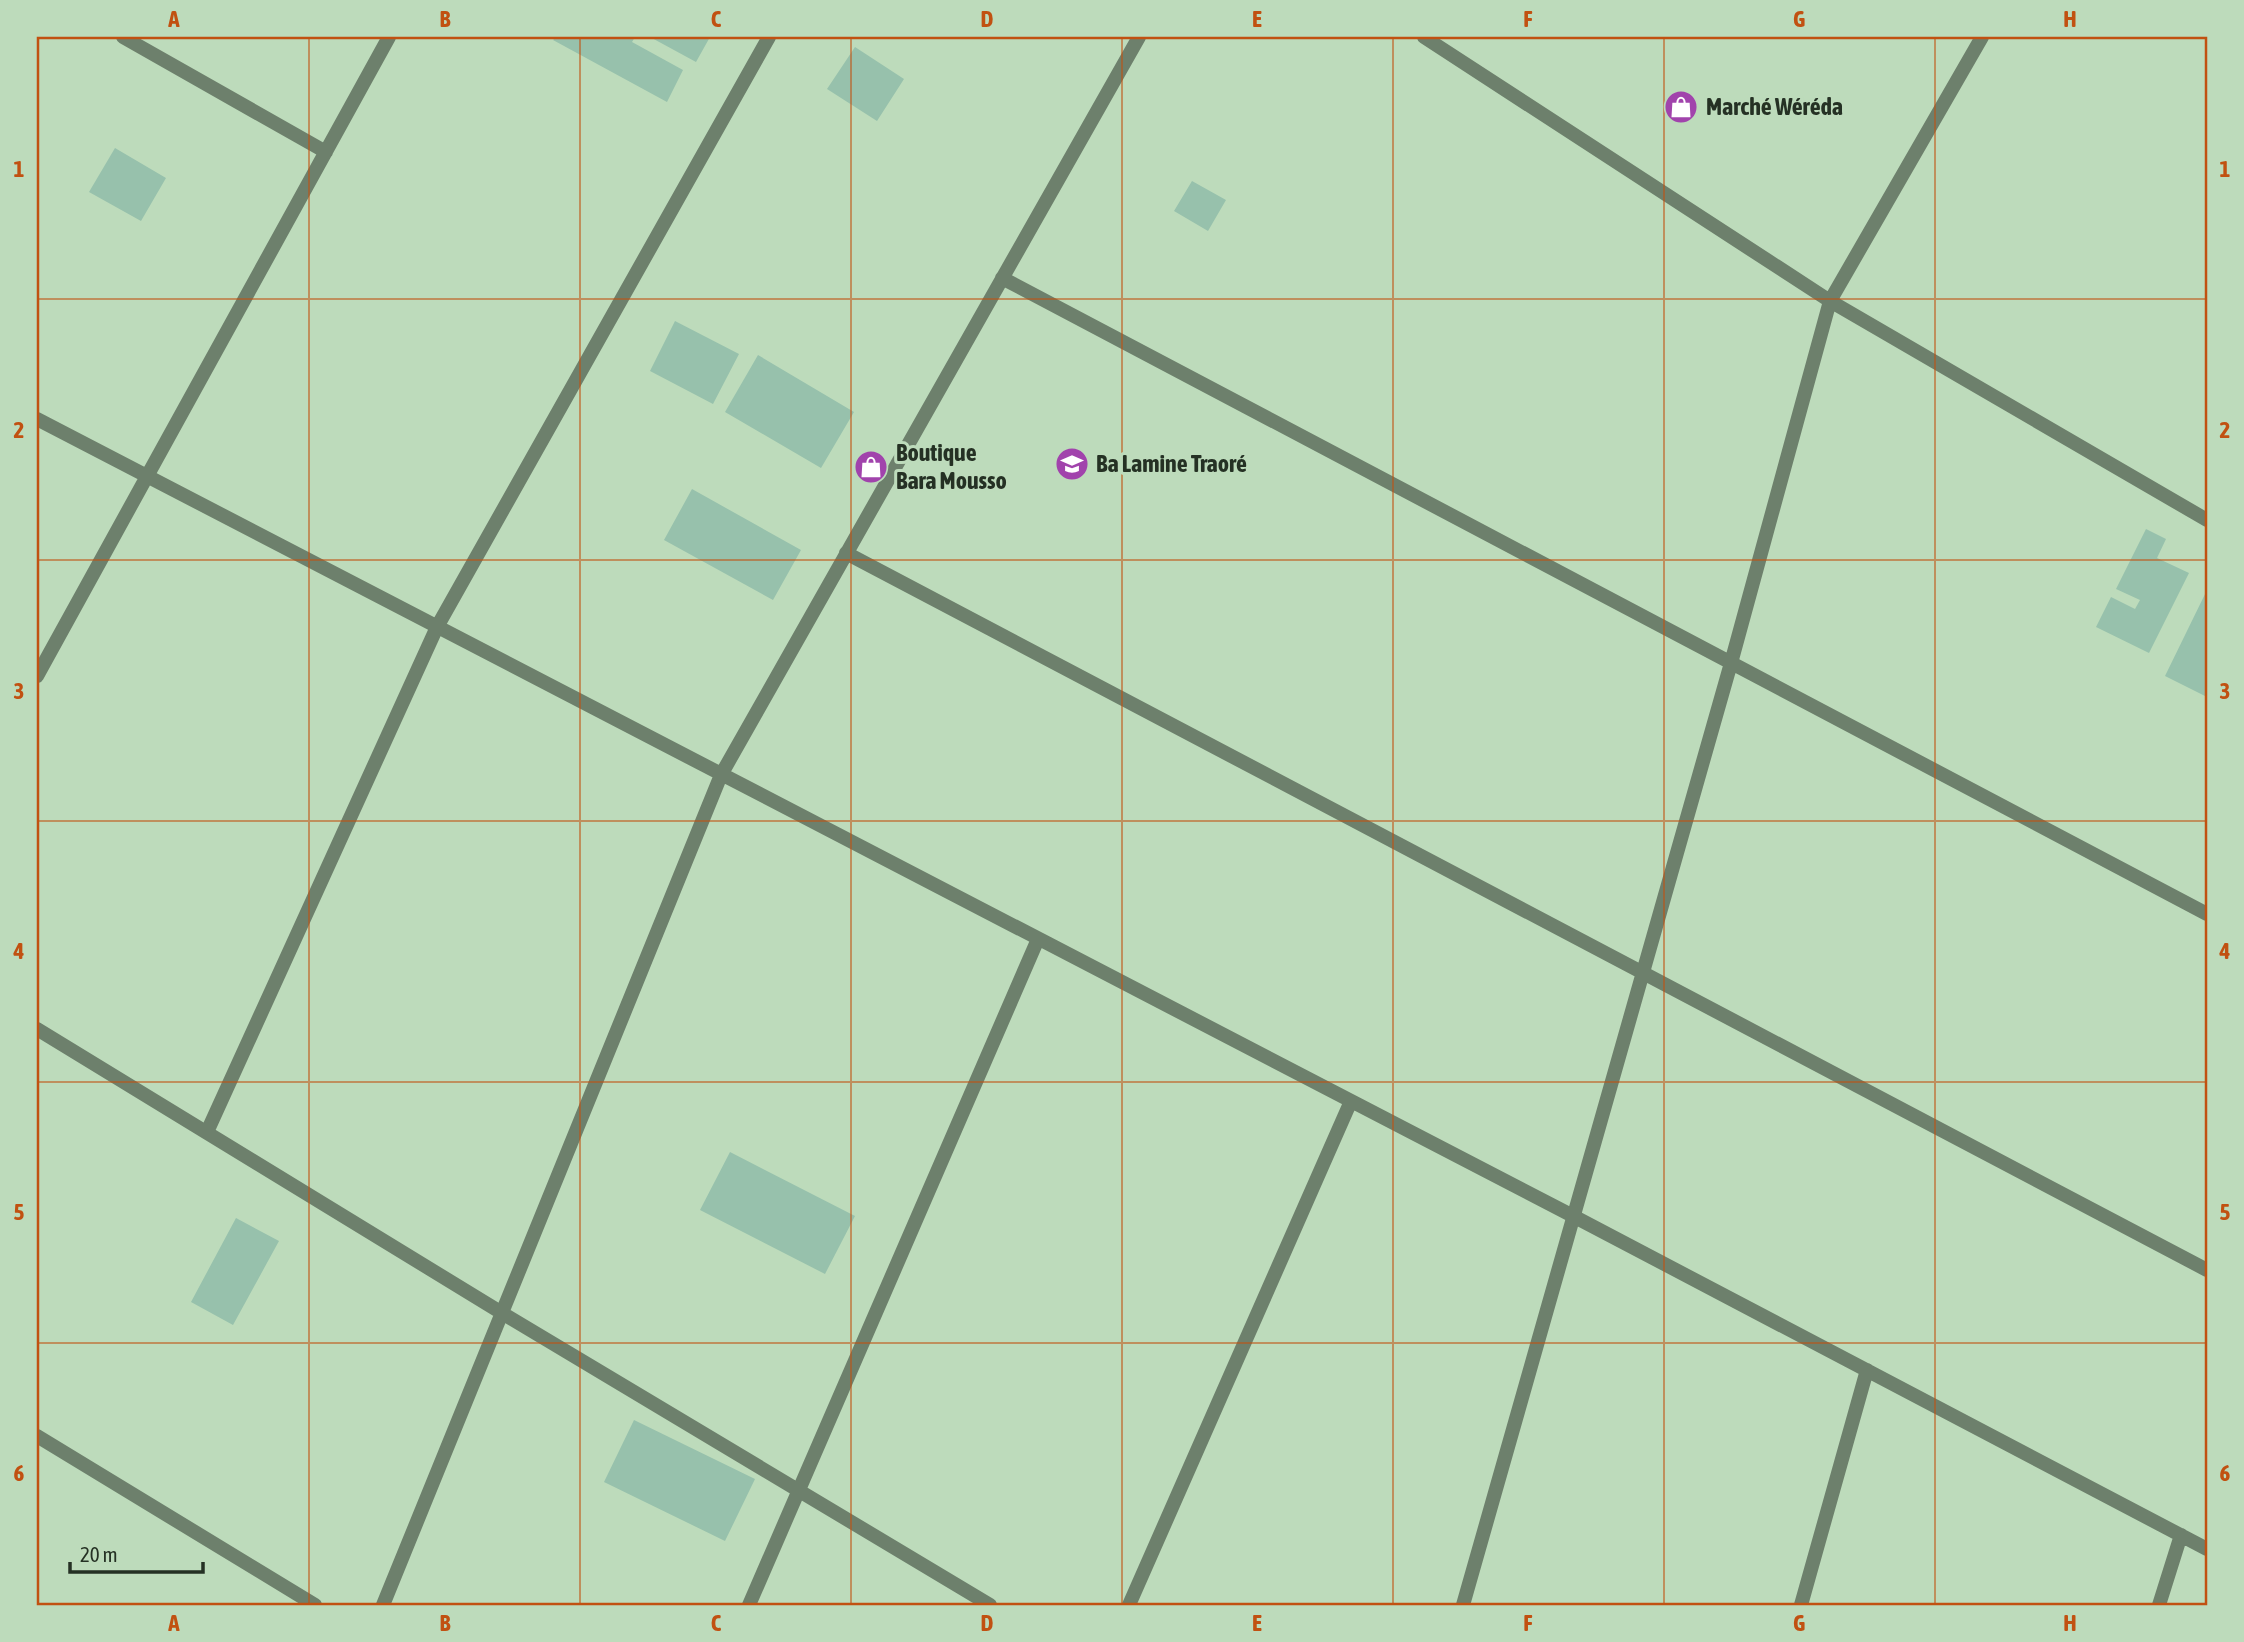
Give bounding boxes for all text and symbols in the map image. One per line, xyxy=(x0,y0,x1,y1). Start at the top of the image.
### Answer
text: A xyxy=(167,6,180,32)
text: B xyxy=(440,6,451,32)
text: C xyxy=(711,6,722,32)
text: D xyxy=(981,6,994,32)
text: E xyxy=(1252,6,1262,32)
text: F xyxy=(1523,6,1533,32)
text: G xyxy=(1793,6,1805,32)
text: H xyxy=(2063,6,2077,32)
shop icon: Marché Wéréda xyxy=(1662,88,1700,126)
place label: Marché Wéréda xyxy=(1706,93,1843,120)
text: 1 xyxy=(14,156,25,182)
text: 1 xyxy=(2220,156,2231,182)
text: 2 xyxy=(14,417,24,443)
text: 2 xyxy=(2220,417,2230,443)
place label: Boutique Bara Mousso xyxy=(896,439,1007,494)
school or university icon: Ba Lamine Traoré xyxy=(1053,445,1091,483)
shop icon: Boutique Bara Mousso xyxy=(852,448,890,486)
place label: Ba Lamine Traoré xyxy=(1096,450,1247,477)
text: 3 xyxy=(14,678,24,704)
text: 3 xyxy=(2220,678,2230,704)
text: 4 xyxy=(13,938,25,964)
text: 4 xyxy=(2219,938,2231,964)
text: 5 xyxy=(14,1199,25,1225)
text: 5 xyxy=(2220,1199,2231,1225)
text: 6 xyxy=(14,1460,25,1486)
text: 6 xyxy=(2220,1460,2231,1486)
scale bar xyxy=(70,1530,203,1574)
text: 20 m xyxy=(80,1542,118,1566)
text: A xyxy=(167,1610,180,1636)
text: B xyxy=(440,1610,451,1636)
text: C xyxy=(711,1610,722,1636)
text: D xyxy=(981,1610,994,1636)
text: E xyxy=(1252,1610,1262,1636)
text: F xyxy=(1523,1610,1533,1636)
text: G xyxy=(1793,1610,1805,1636)
text: H xyxy=(2063,1610,2077,1636)

